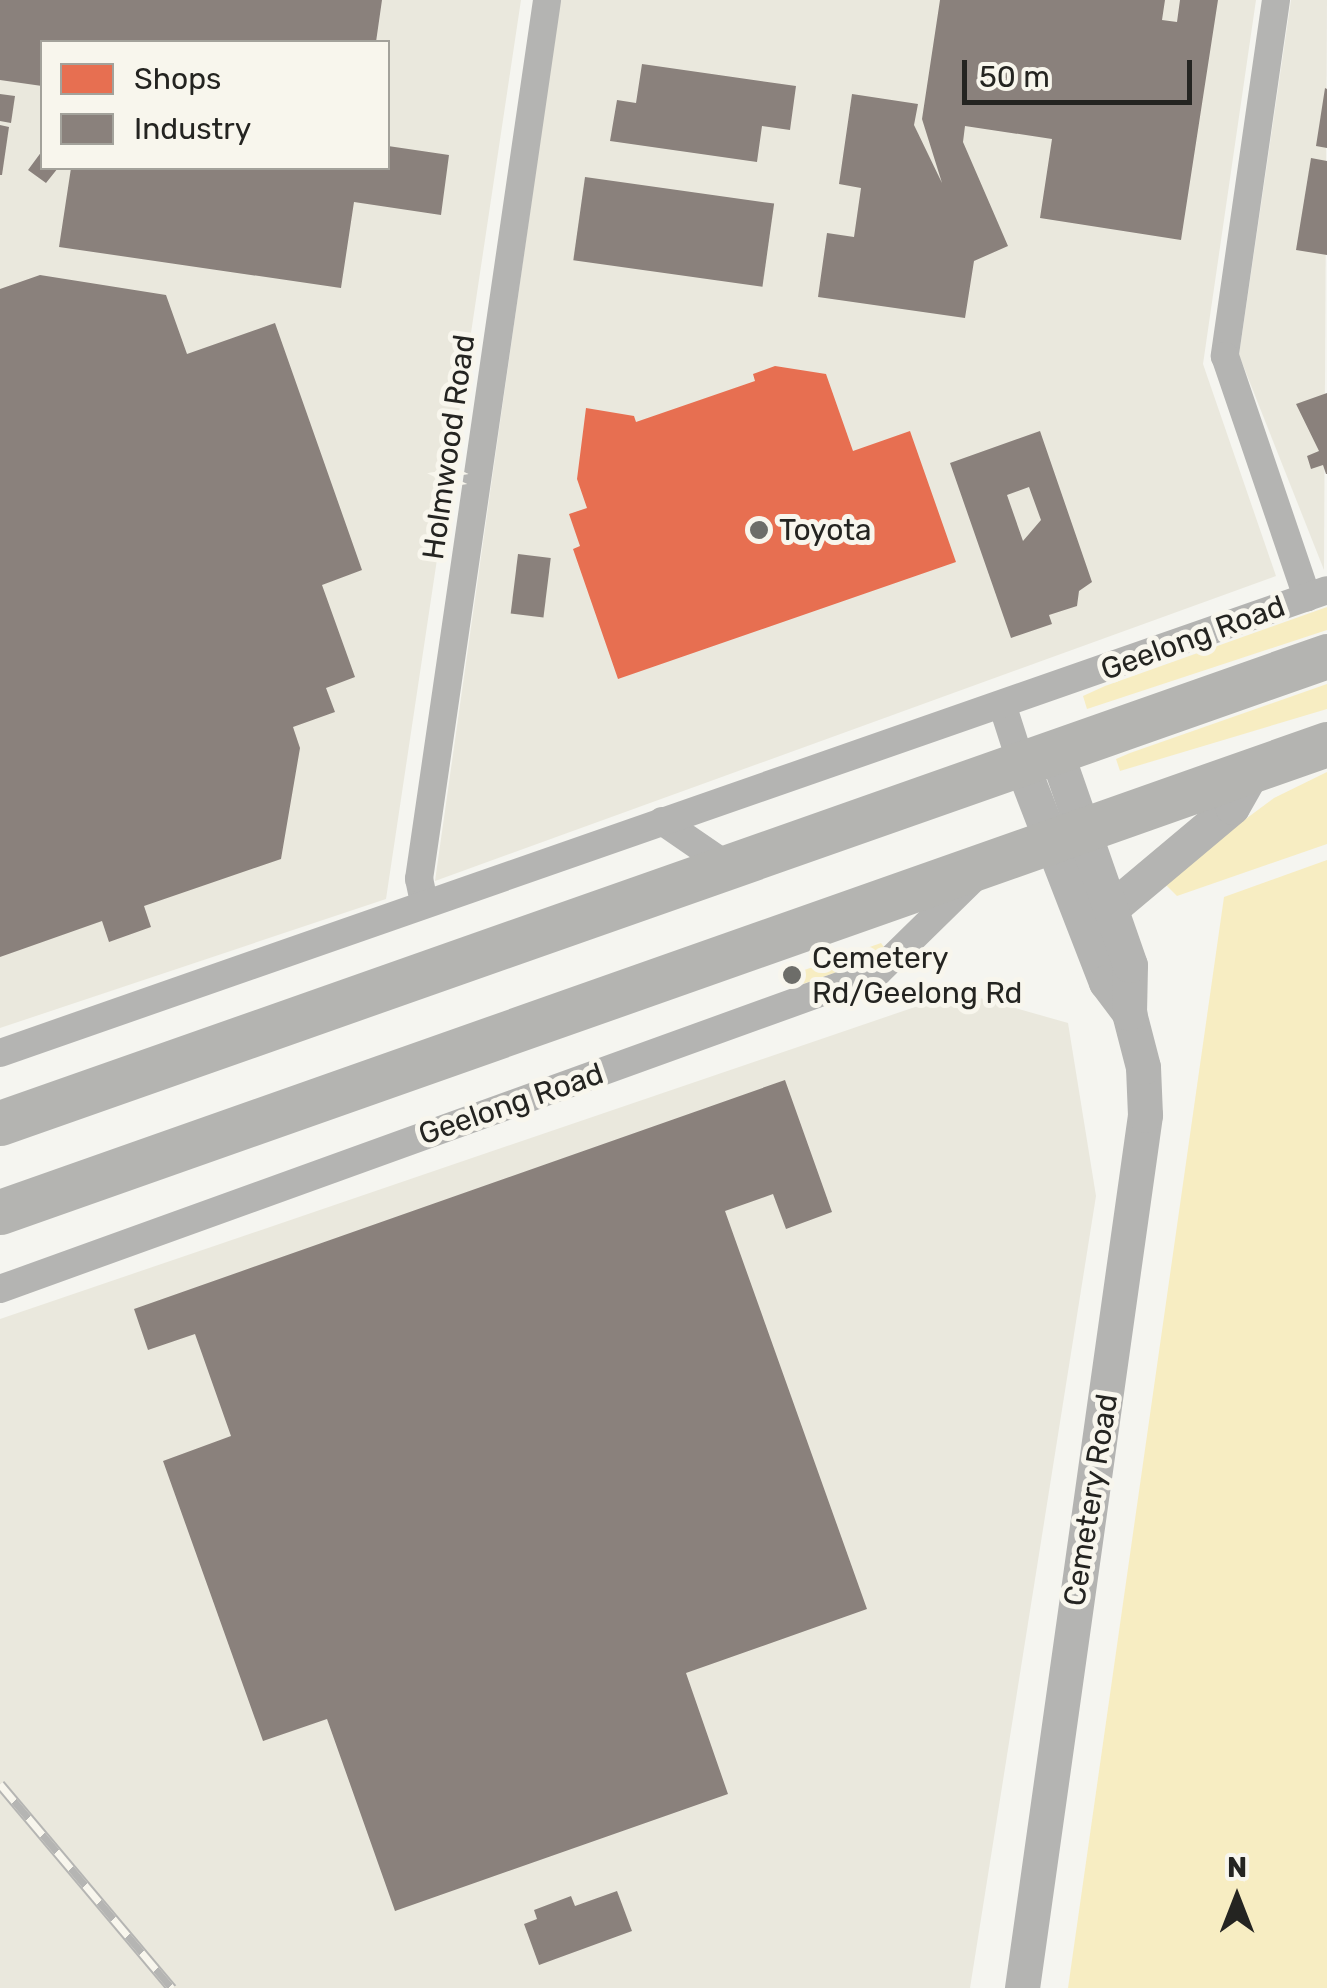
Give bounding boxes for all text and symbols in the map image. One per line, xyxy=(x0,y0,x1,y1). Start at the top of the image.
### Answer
legend xyxy=(40,40,390,170)
scale bar xyxy=(967,40,1197,102)
text: 50 m xyxy=(979,59,1050,95)
text: Shops xyxy=(134,61,221,97)
text: Industry xyxy=(134,111,251,147)
street label: Holmwood Road xyxy=(415,332,483,562)
place label: Toyota xyxy=(779,512,871,548)
marker: Toyota xyxy=(748,519,770,541)
street label: Geelong Road xyxy=(1096,588,1290,688)
place label: Cemetery Rd/Geelong Rd xyxy=(812,940,1022,1010)
marker: Cemetery Rd/Geelong Rd xyxy=(781,964,803,986)
street label: Geelong Road xyxy=(414,1056,608,1152)
street label: Cemetery Road xyxy=(1056,1391,1126,1609)
north arrow xyxy=(1187,1848,1287,1948)
text: N xyxy=(1227,1851,1247,1884)

